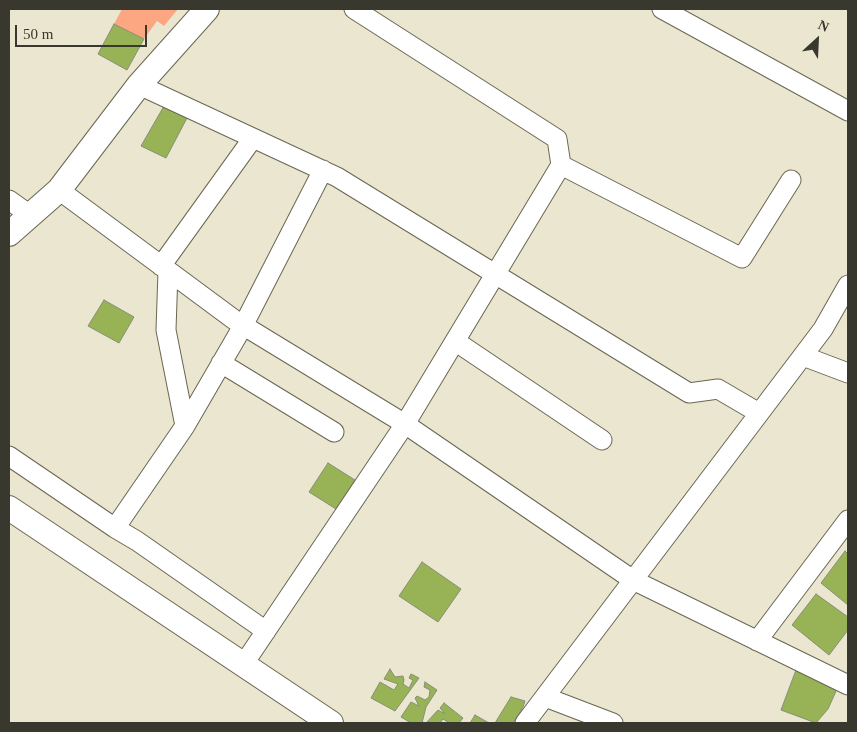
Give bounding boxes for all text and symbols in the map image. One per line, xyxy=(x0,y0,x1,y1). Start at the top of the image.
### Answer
scale bar xyxy=(18,15,150,47)
north arrow xyxy=(792,15,842,65)
text: N xyxy=(816,17,831,35)
text: 50 m xyxy=(23,26,53,42)

